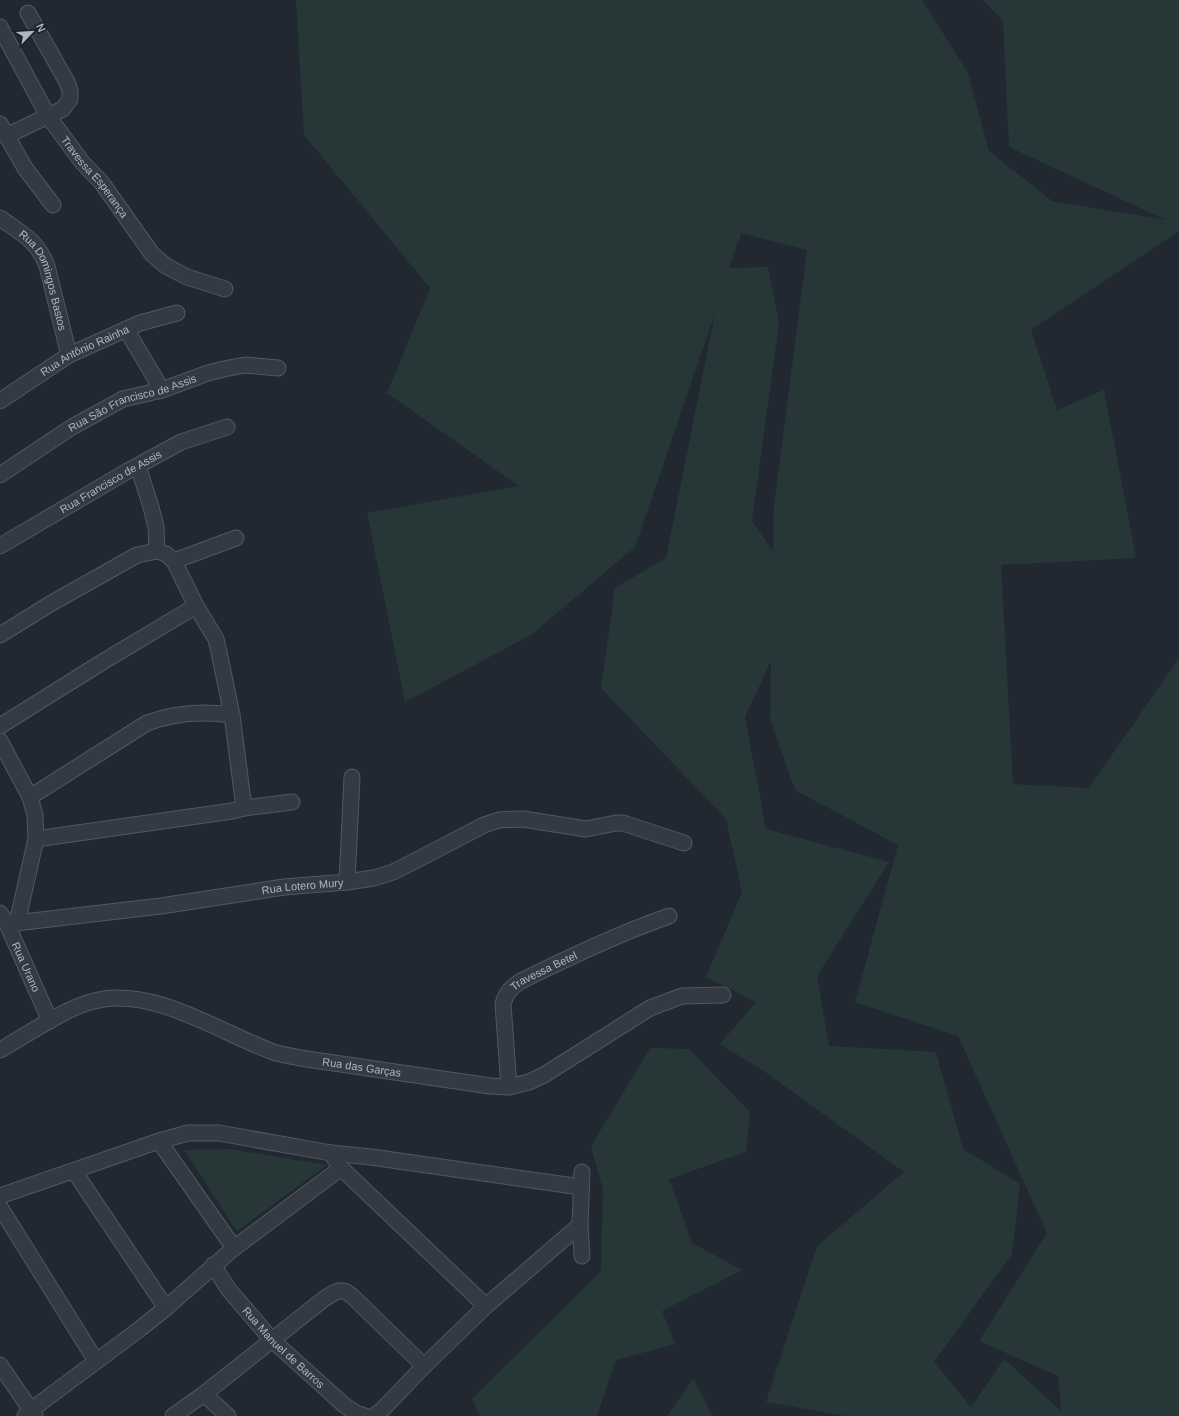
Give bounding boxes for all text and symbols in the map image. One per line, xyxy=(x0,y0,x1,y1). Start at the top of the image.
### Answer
north arrow xyxy=(12,12,52,52)
text: N xyxy=(34,22,48,34)
street label: Travessa Esperança xyxy=(59,134,131,221)
street label: Rua Domingos Bastos xyxy=(17,228,69,332)
street label: Rua Antônio Rainha xyxy=(38,322,132,378)
street label: Rua São Francisco de Assis xyxy=(66,372,198,434)
street label: Rua Francisco de Assis xyxy=(58,448,164,515)
street label: Rua Lotero Mury xyxy=(261,876,344,896)
street label: Rua Urano xyxy=(10,940,42,994)
street label: Travessa Betel xyxy=(508,949,579,993)
street label: Rua das Garças xyxy=(322,1055,402,1079)
street label: Rua Manuel de Barros xyxy=(240,1304,327,1391)

